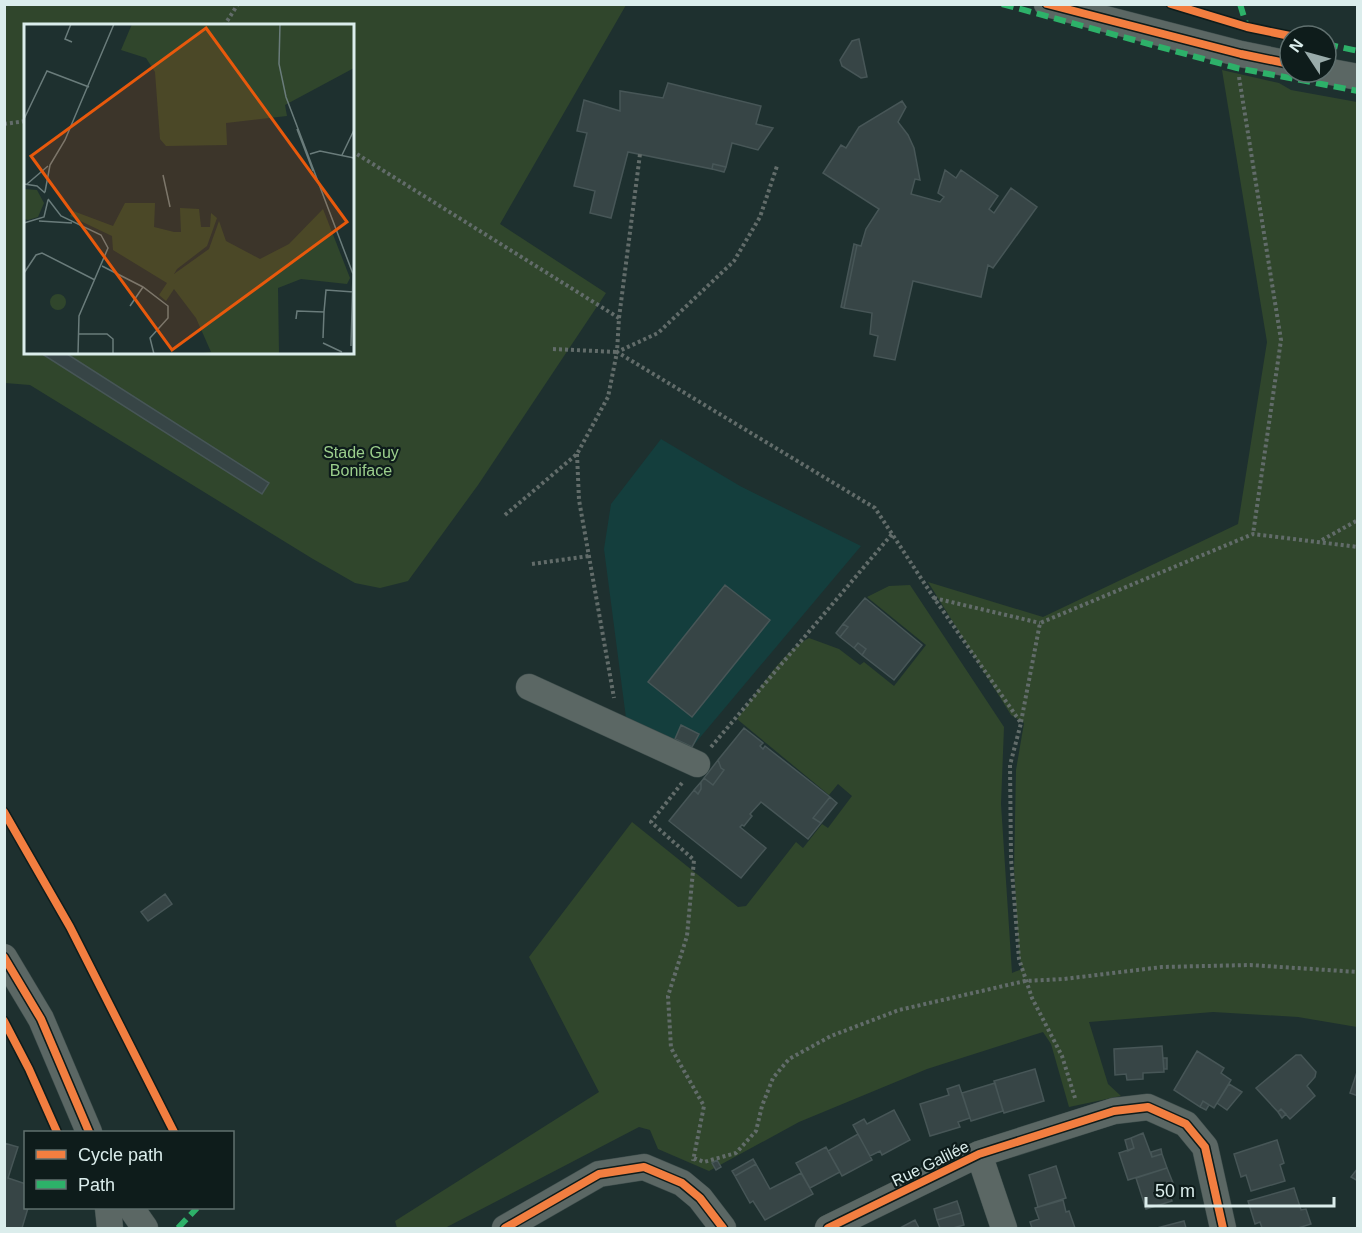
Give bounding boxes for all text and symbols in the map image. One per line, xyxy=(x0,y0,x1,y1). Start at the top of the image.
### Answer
inset map xyxy=(24,24,354,354)
north arrow xyxy=(1278,24,1338,84)
text: N xyxy=(1286,36,1307,55)
park label: Stade Guy Boniface xyxy=(323,444,399,479)
legend xyxy=(24,1131,234,1209)
street label: Rue Galilée xyxy=(889,1137,972,1189)
text: Cycle path xyxy=(78,1145,163,1165)
scale bar xyxy=(1146,1170,1334,1208)
text: Path xyxy=(78,1175,115,1195)
text: 50 m xyxy=(1155,1181,1195,1201)

